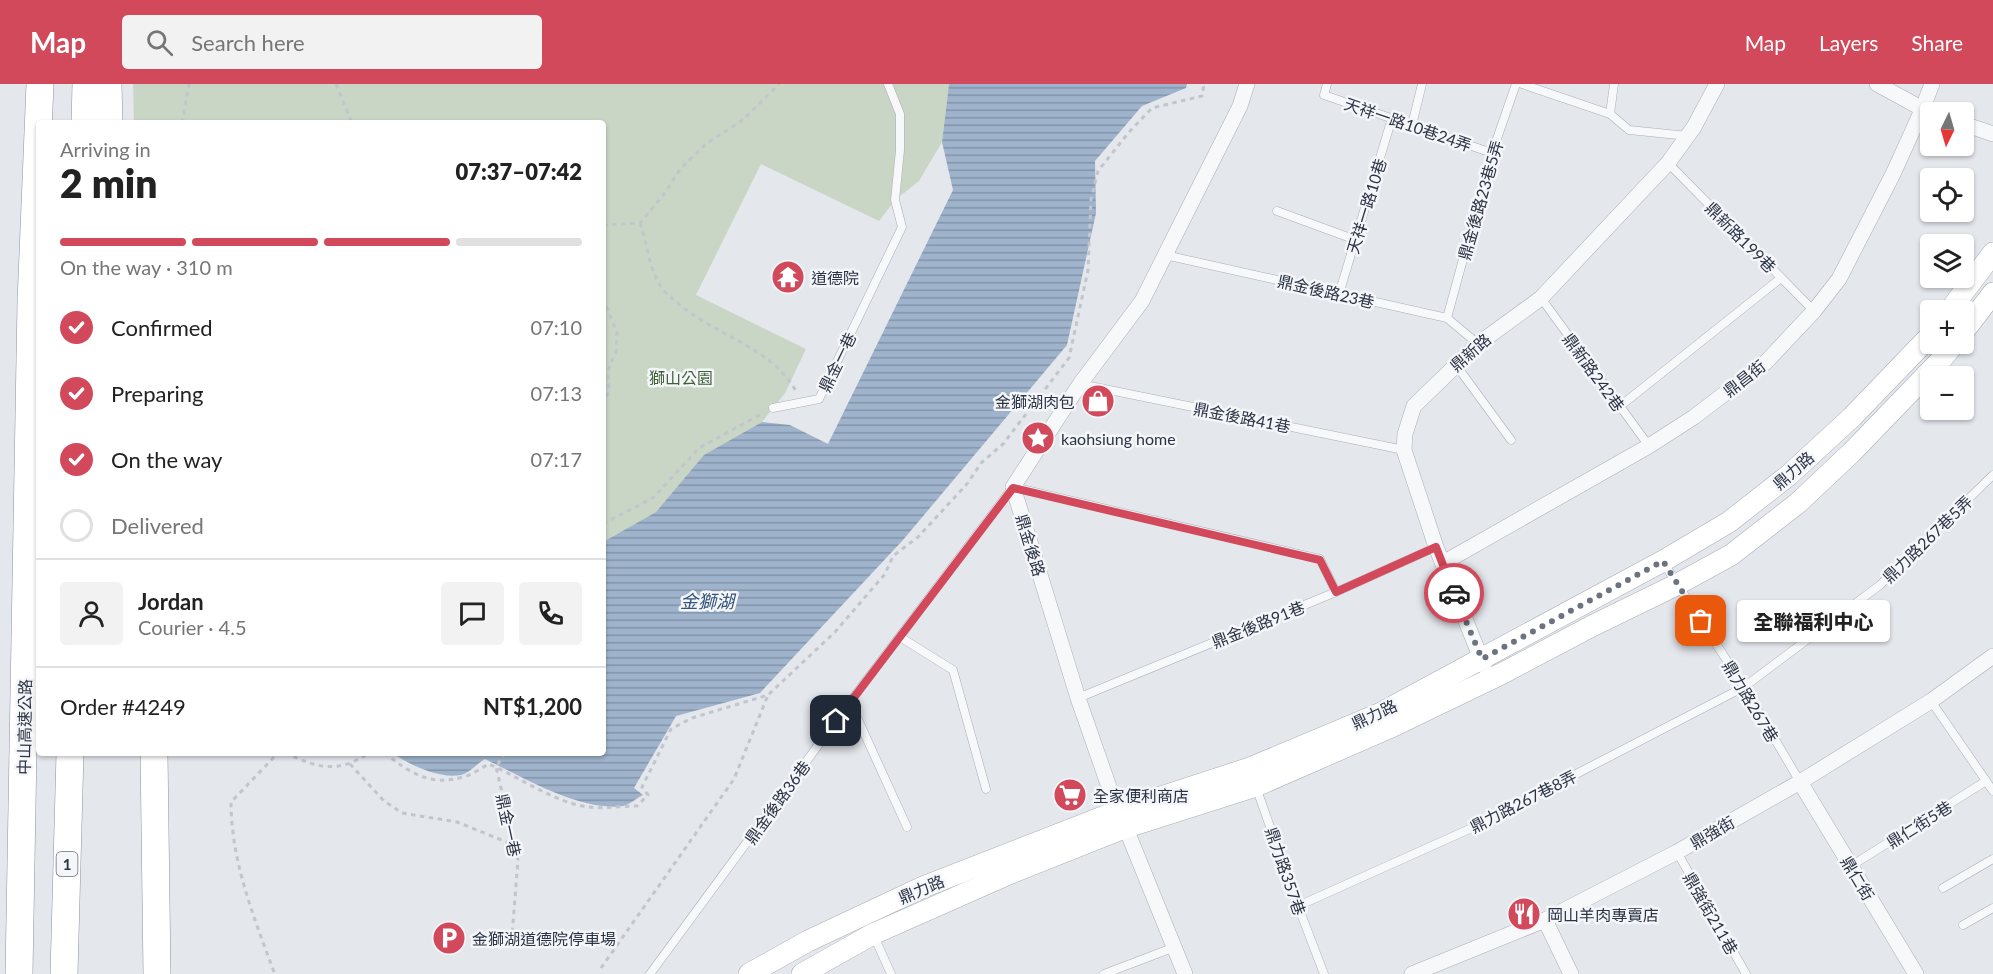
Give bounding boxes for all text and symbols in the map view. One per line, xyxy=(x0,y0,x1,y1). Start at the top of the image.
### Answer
search box xyxy=(122,15,542,69)
text: Map xyxy=(30,25,86,59)
icon: search xyxy=(143,26,176,59)
text: Search here xyxy=(191,29,305,56)
text: Map xyxy=(1745,30,1786,55)
text: Layers xyxy=(1819,30,1878,55)
text: Share xyxy=(1911,30,1963,55)
street label: 天祥一路10巷24弄 xyxy=(1342,93,1474,155)
north arrow xyxy=(1920,102,1974,156)
map controls xyxy=(1920,102,1974,420)
text: Arriving in xyxy=(60,137,151,161)
street label: 鼎金後路23巷5弄 xyxy=(1454,138,1506,262)
street label: 天祥一路10巷 xyxy=(1343,156,1389,256)
text: 07:37–07:42 xyxy=(456,158,582,185)
text: 2 min xyxy=(60,160,157,206)
button: locate xyxy=(1920,168,1974,222)
street label: 鼎新路199巷 xyxy=(1702,198,1780,276)
button: layers xyxy=(1920,234,1974,288)
text: On the way · 310 m xyxy=(60,255,233,279)
temple icon: 道德院 xyxy=(770,259,806,295)
place label: 道德院 xyxy=(811,268,859,287)
street label: 鼎金後路23巷 xyxy=(1276,271,1376,311)
button: + xyxy=(1920,300,1974,354)
icon: check xyxy=(60,311,93,344)
text: Confirmed xyxy=(111,314,213,341)
text: 07:10 xyxy=(531,315,582,339)
street label: 鼎金一巷 xyxy=(814,329,860,395)
street label: 鼎新路 xyxy=(1446,329,1494,375)
street label: 鼎新路242巷 xyxy=(1559,329,1629,415)
street label: 鼎昌街 xyxy=(1719,356,1769,400)
button: − xyxy=(1920,366,1974,420)
park label: 獅山公園 xyxy=(649,368,713,387)
icon: check xyxy=(60,377,93,410)
text: Preparing xyxy=(111,380,203,407)
text: 07:13 xyxy=(531,381,582,405)
shop icon: 金獅湖肉包 xyxy=(1080,383,1116,419)
place label: 金獅湖肉包 xyxy=(995,392,1075,411)
street label: 鼎金後路41巷 xyxy=(1192,398,1292,436)
place icon: kaohsiung home xyxy=(1020,420,1056,456)
place label: kaohsiung home xyxy=(1061,429,1176,448)
icon: check xyxy=(60,443,93,476)
text: On the way xyxy=(111,446,222,473)
text: 07:17 xyxy=(531,447,582,471)
street label: 鼎力路 xyxy=(1769,447,1817,493)
street label: 鼎力路267巷5弄 xyxy=(1878,491,1976,587)
text: Delivered xyxy=(111,512,204,539)
street label: 鼎金後路 xyxy=(1013,512,1049,578)
courier xyxy=(1424,563,1484,623)
icon: car xyxy=(1438,577,1471,610)
button: person xyxy=(60,582,123,645)
button: chat xyxy=(441,582,504,645)
button: phone xyxy=(519,582,582,645)
text: Jordan xyxy=(138,588,204,615)
water label: 金獅湖 xyxy=(680,590,737,612)
pin xyxy=(1675,595,1726,646)
street label: 鼎金後路91巷 xyxy=(1209,597,1307,651)
callout: 全聯福利中心 xyxy=(1737,600,1890,642)
icon: bag xyxy=(1684,604,1717,637)
text: 全聯福利中心 xyxy=(1754,609,1874,633)
text: Courier · 4.5 xyxy=(138,615,247,639)
street label: 鼎力路267巷 xyxy=(1719,657,1783,745)
street label: 中山高速公路 xyxy=(14,679,34,775)
text: Order #4249 xyxy=(60,693,186,720)
text: NT$1,200 xyxy=(483,693,582,720)
pin xyxy=(810,695,861,746)
street label: 鼎力路 xyxy=(1348,695,1400,733)
icon: home xyxy=(819,704,852,737)
street label: 鼎金後路36巷 xyxy=(740,757,814,847)
street label: 鼎力路267巷8弄 xyxy=(1467,766,1579,836)
supermarket icon: 全家便利商店 xyxy=(1052,777,1088,813)
place label: 全家便利商店 xyxy=(1093,786,1189,805)
street label: 鼎金一巷 xyxy=(493,792,525,858)
street label: 鼎仁街5巷 xyxy=(1883,797,1955,851)
street label: 鼎強街 xyxy=(1686,812,1738,852)
street label: 鼎力路357巷 xyxy=(1262,824,1310,918)
road number: 1 xyxy=(56,852,78,876)
street label: 鼎仁街 xyxy=(1837,853,1879,903)
street label: 鼎強街211巷 xyxy=(1680,868,1742,958)
street label: 鼎力路 xyxy=(895,871,947,907)
restaurant icon: 岡山羊肉專賣店 xyxy=(1506,896,1542,932)
place label: 岡山羊肉專賣店 xyxy=(1547,905,1659,924)
parking icon: 金獅湖道德院停車場 xyxy=(431,920,467,956)
place label: 金獅湖道德院停車場 xyxy=(472,929,616,948)

